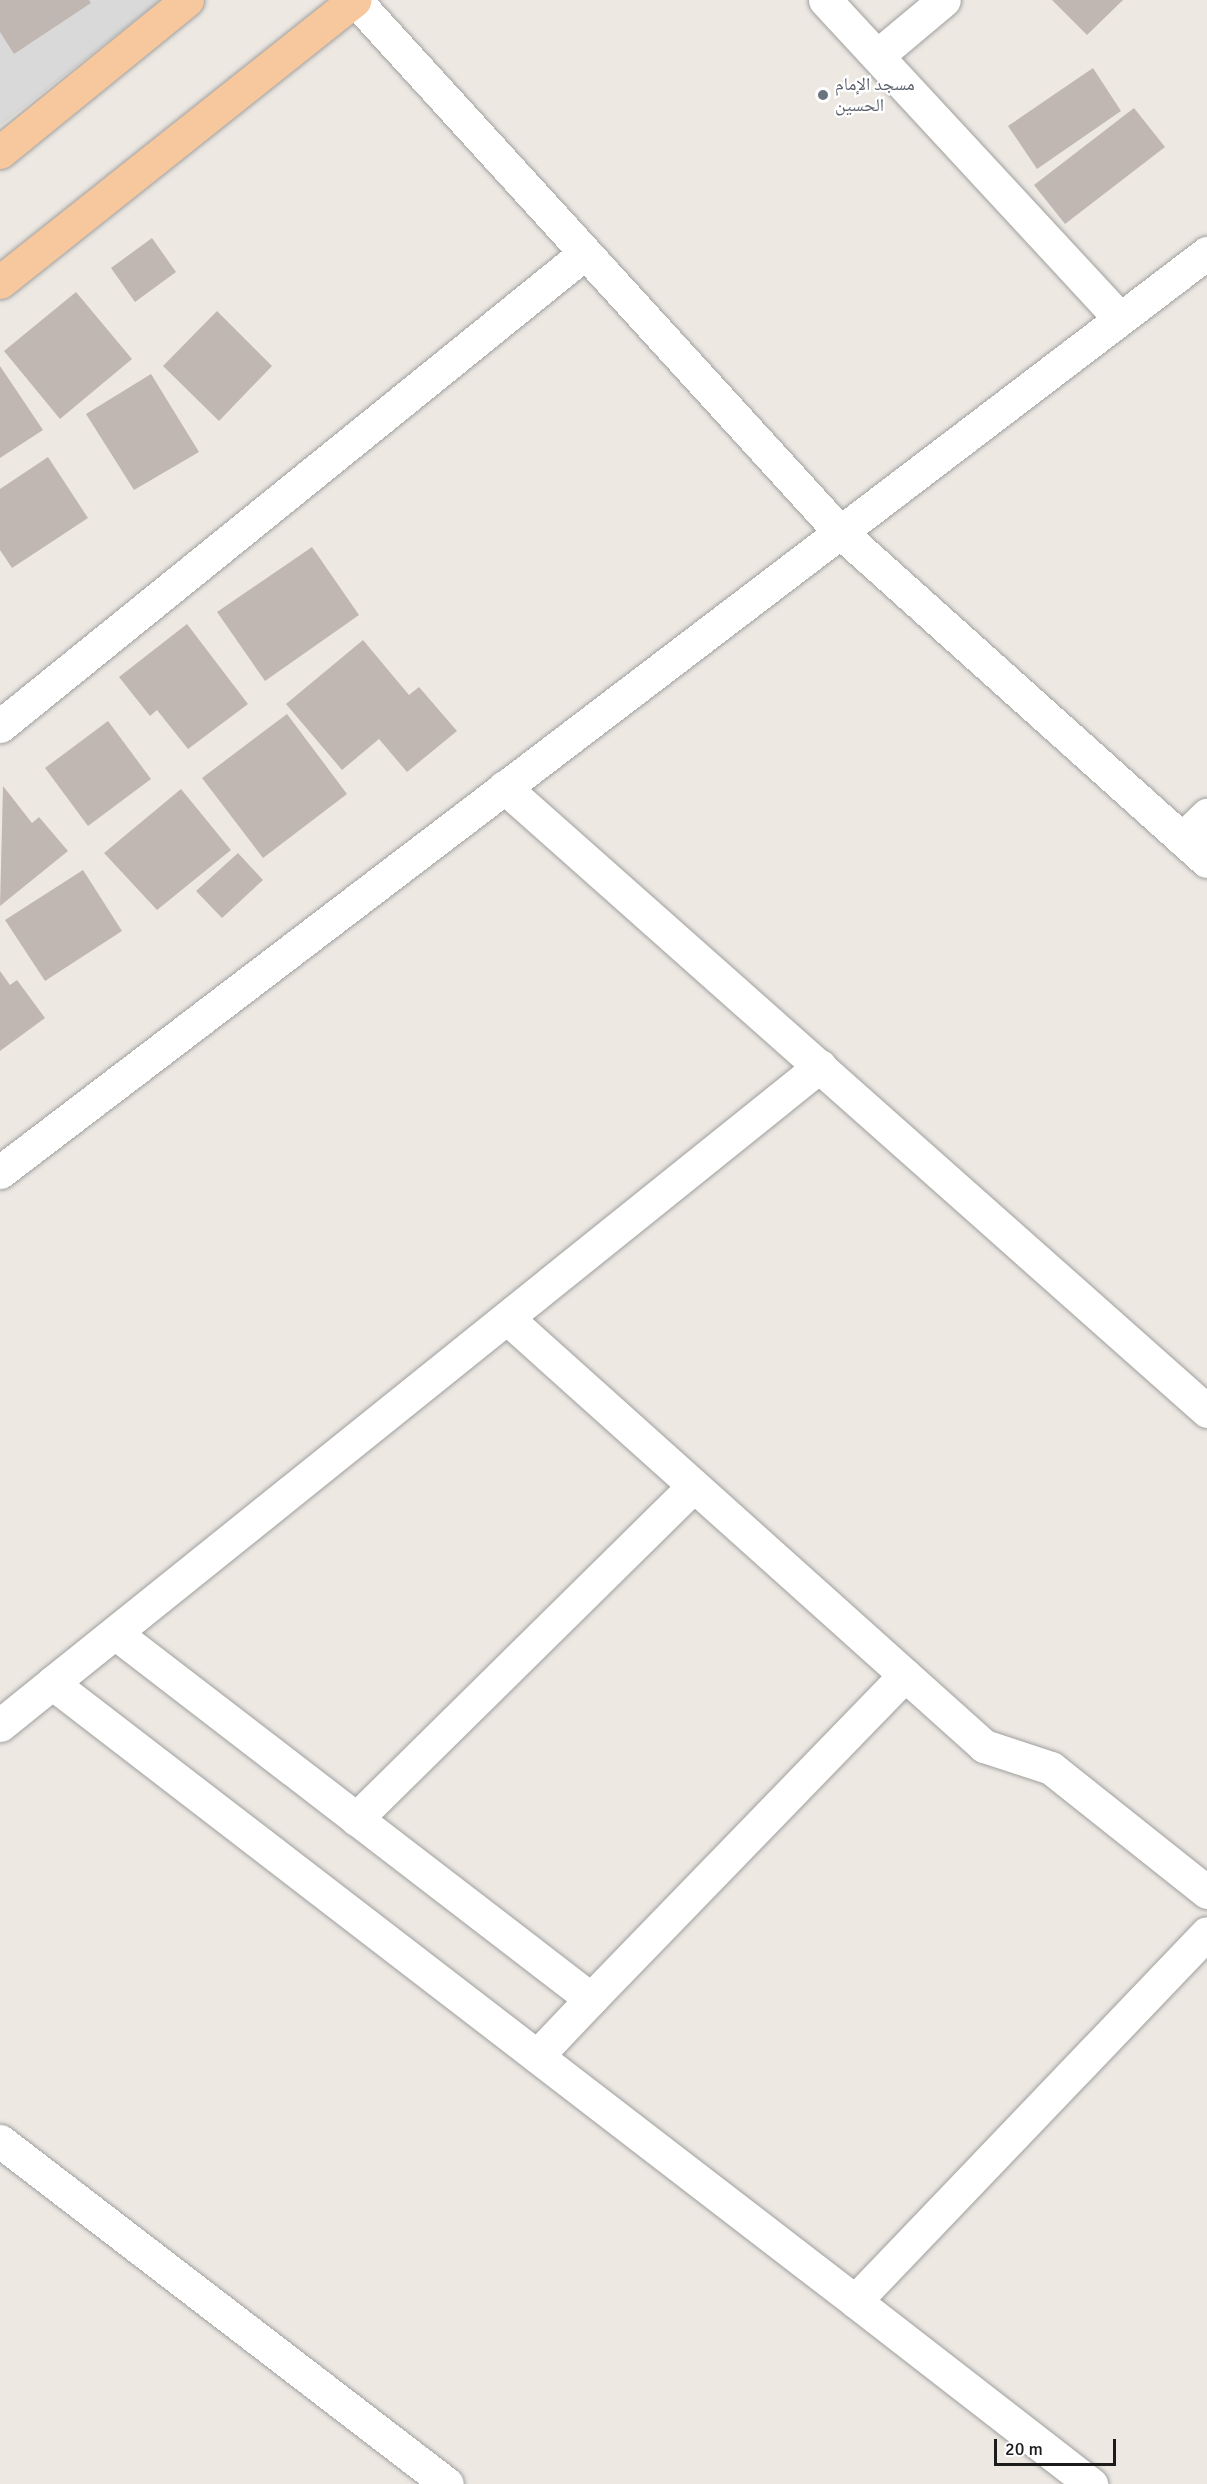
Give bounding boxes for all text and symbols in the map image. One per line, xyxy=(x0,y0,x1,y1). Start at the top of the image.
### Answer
place label: مسجد الإمام الحسين xyxy=(835,74,915,116)
marker: مسجد الإمام الحسين xyxy=(816,88,830,102)
scale bar xyxy=(997,2427,1118,2465)
text: 20 m xyxy=(1005,2438,1043,2460)

